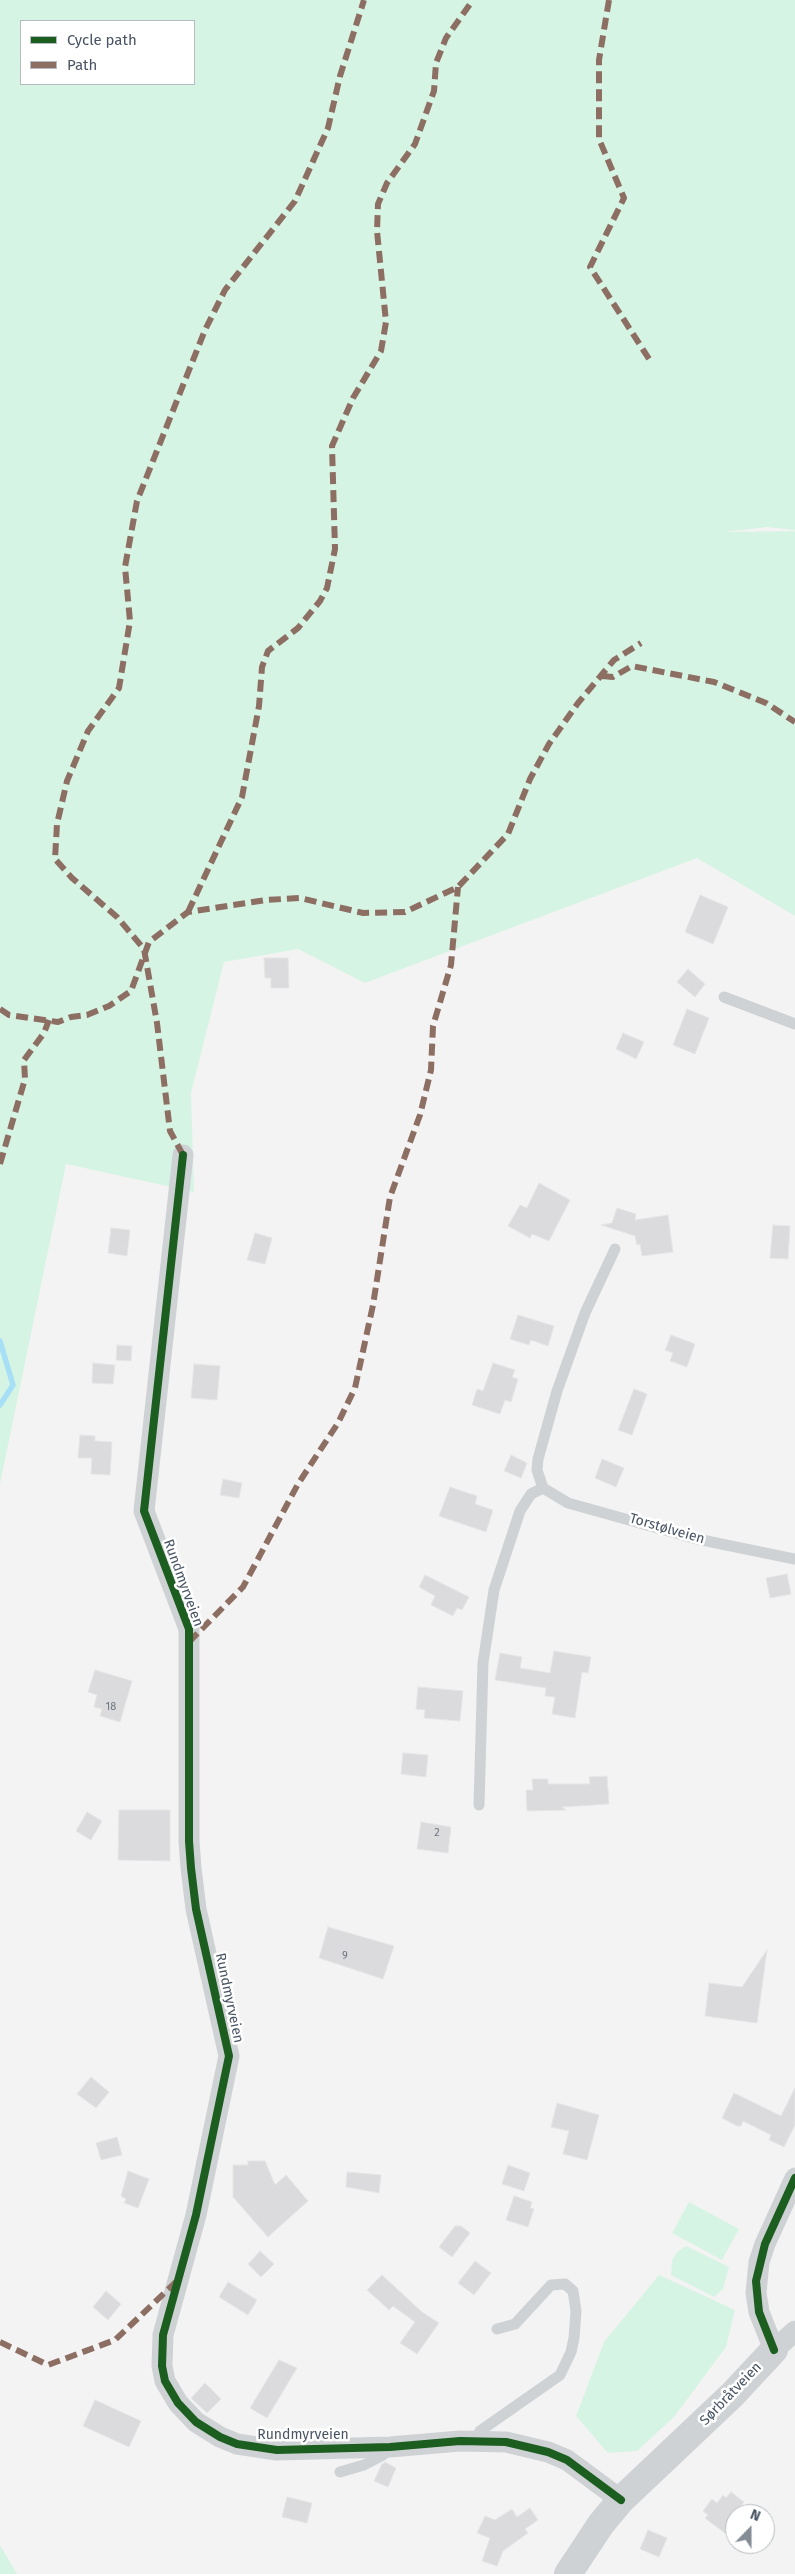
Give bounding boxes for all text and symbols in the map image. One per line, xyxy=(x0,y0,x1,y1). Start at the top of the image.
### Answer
legend xyxy=(20,20,195,85)
text: Cycle path xyxy=(67,31,137,49)
text: Path xyxy=(67,56,97,74)
street label: Torstølveien xyxy=(627,1510,707,1548)
street label: Rundmyrveien xyxy=(159,1537,207,1629)
house number: 18 xyxy=(106,1700,116,1714)
house number: 2 xyxy=(434,1826,440,1840)
house number: 9 xyxy=(342,1949,348,1963)
street label: Rundmyrveien xyxy=(211,1951,247,2045)
street label: Sørbråtveien xyxy=(697,2359,765,2429)
street label: Rundmyrveien xyxy=(257,2427,349,2443)
north arrow xyxy=(725,2504,775,2554)
text: N xyxy=(748,2506,763,2525)

